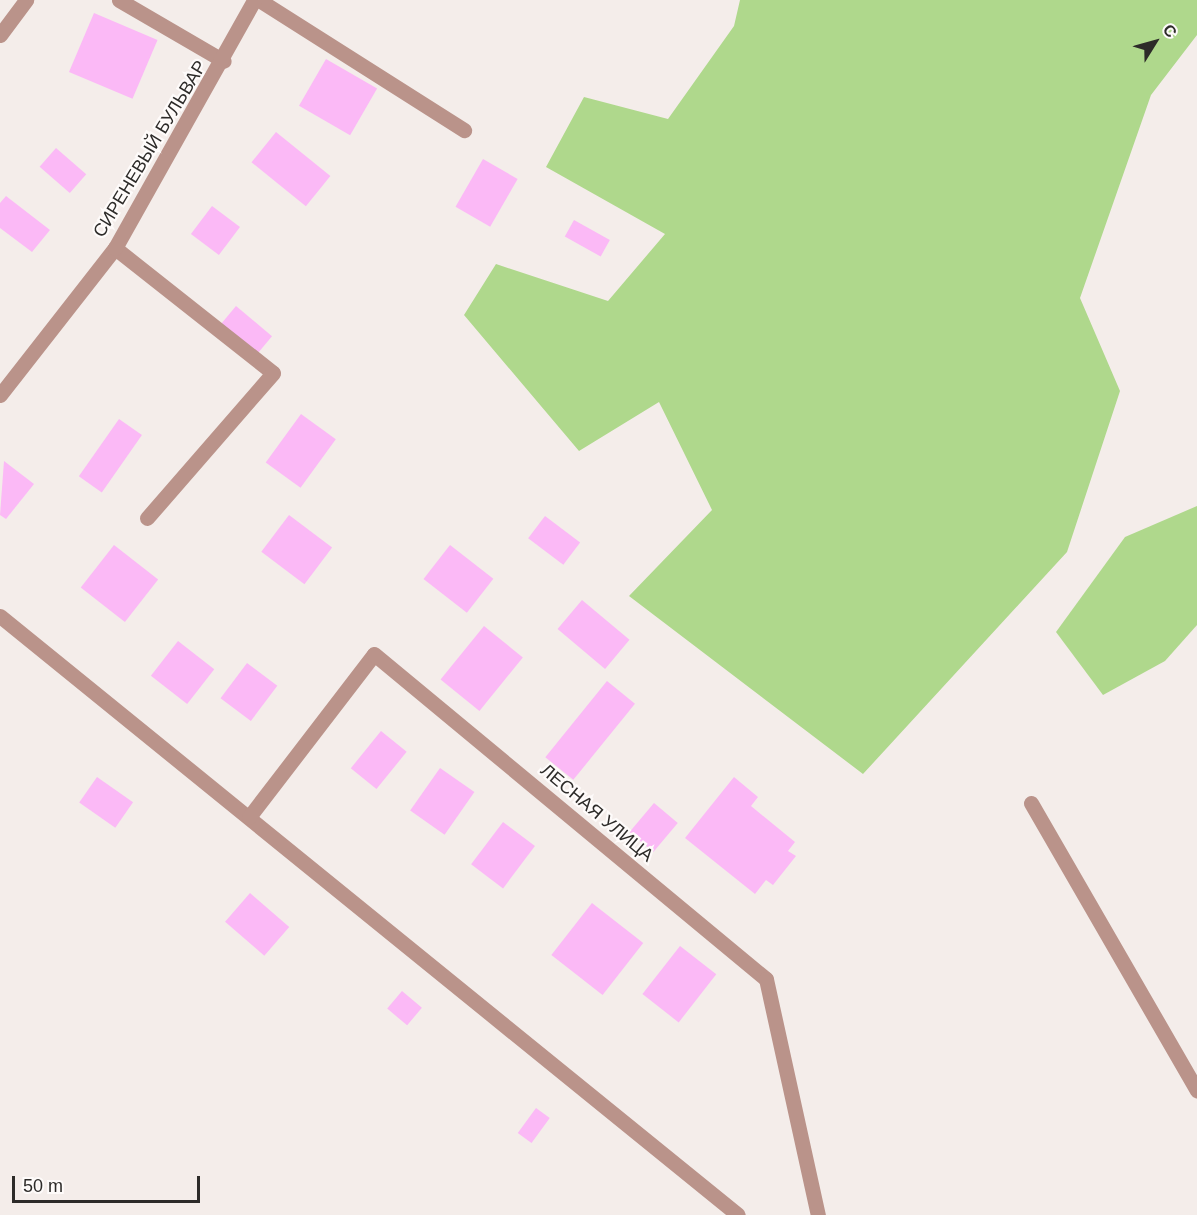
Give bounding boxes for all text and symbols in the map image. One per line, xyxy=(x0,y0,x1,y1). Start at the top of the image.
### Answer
north arrow xyxy=(1125,12,1185,72)
text: С xyxy=(1160,21,1180,41)
street label: СИРЕНЕВЫЙ БУЛЬВАР xyxy=(89,57,211,241)
street label: ЛЕСНАЯ УЛИЦА xyxy=(536,759,658,867)
scale bar xyxy=(15,1164,202,1202)
text: 50 m xyxy=(23,1176,63,1196)

